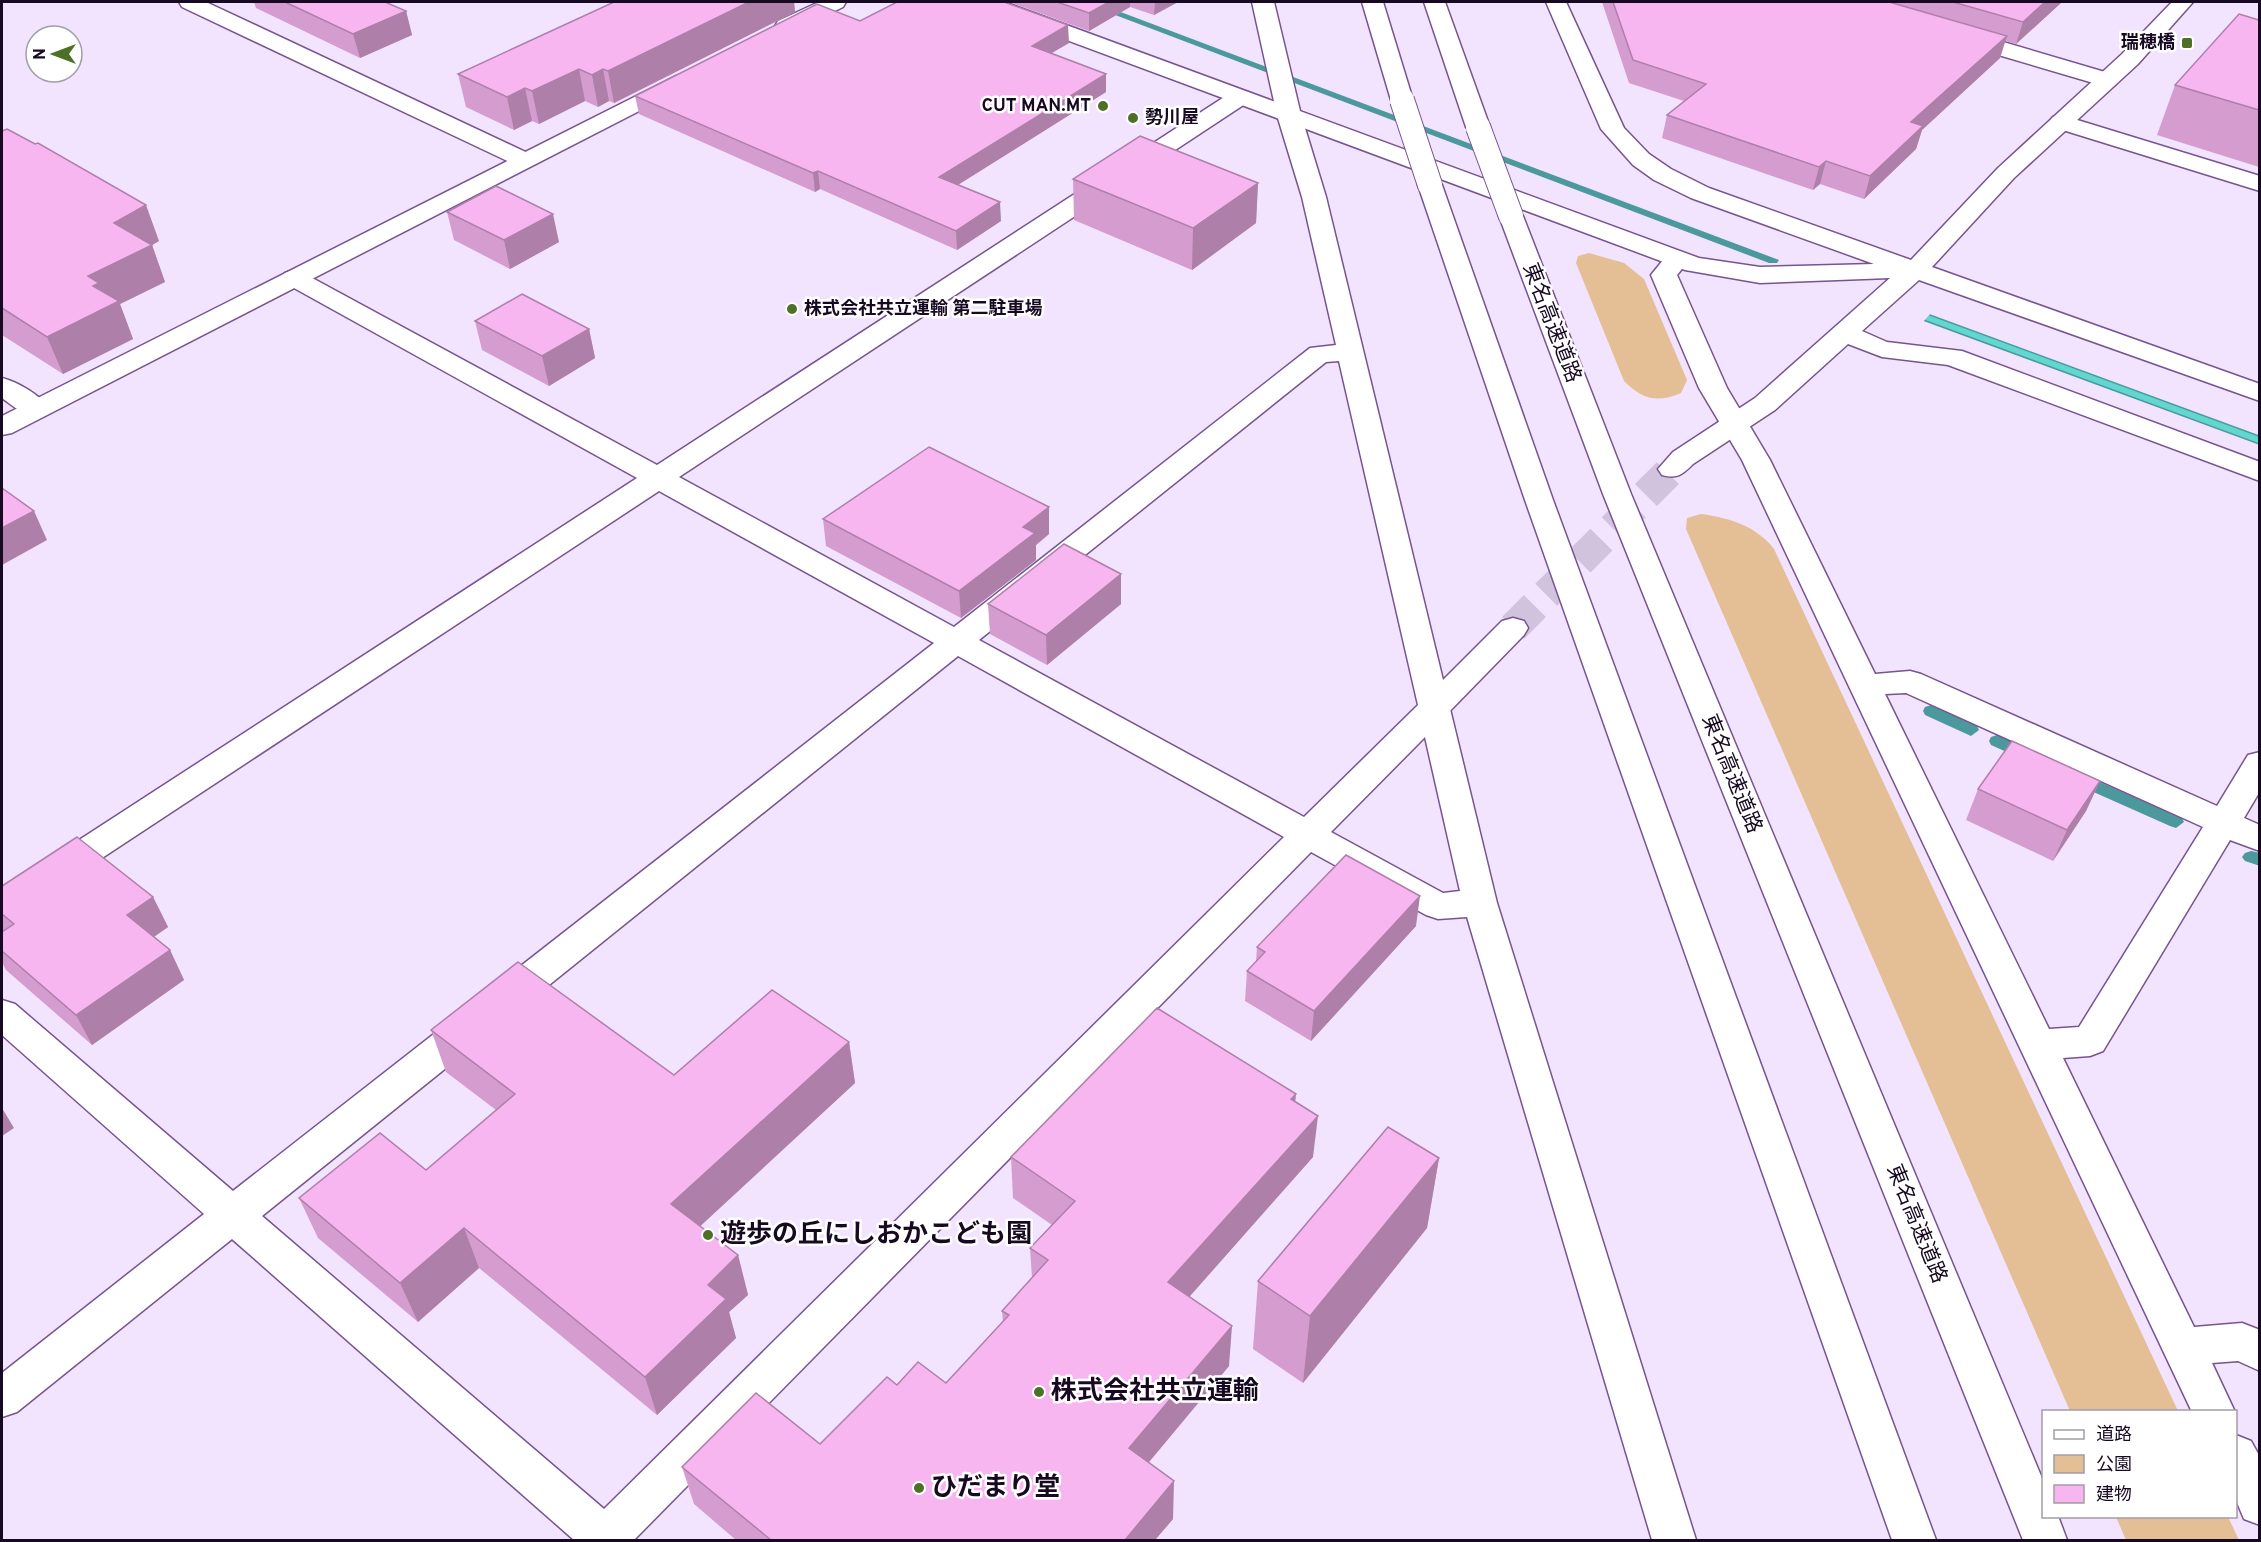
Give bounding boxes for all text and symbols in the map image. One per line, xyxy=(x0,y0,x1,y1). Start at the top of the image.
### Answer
north arrow xyxy=(24,24,84,84)
place label: 瑞穂橋 xyxy=(2121,32,2175,55)
marker: 瑞穂橋 xyxy=(2180,36,2194,50)
text: N xyxy=(31,48,51,60)
place label: CUT MAN.MT xyxy=(981,95,1091,118)
marker: CUT MAN.MT xyxy=(1096,99,1110,113)
place label: 勢川屋 xyxy=(1145,107,1199,130)
marker: 勢川屋 xyxy=(1126,111,1140,125)
street label: 東名高速道路 xyxy=(1516,259,1586,387)
place label: 株式会社共立運輸 第二駐車場 xyxy=(804,298,1043,321)
marker: 株式会社共立運輸 第二駐車場 xyxy=(785,302,799,316)
street label: 東名高速道路 xyxy=(1695,711,1767,837)
street label: 東名高速道路 xyxy=(1880,1161,1952,1287)
place label: 遊歩の丘にしおかこども園 xyxy=(720,1219,1032,1252)
marker: 遊歩の丘にしおかこども園 xyxy=(701,1228,715,1242)
place label: 株式会社共立運輸 xyxy=(1051,1376,1259,1409)
marker: 株式会社共立運輸 xyxy=(1032,1385,1046,1399)
legend xyxy=(2042,1410,2237,1518)
text: 道路 xyxy=(2096,1424,2132,1447)
text: 公園 xyxy=(2096,1454,2132,1477)
place label: ひだまり堂 xyxy=(931,1472,1060,1505)
marker: ひだまり堂 xyxy=(912,1481,926,1495)
text: 建物 xyxy=(2096,1484,2132,1507)

